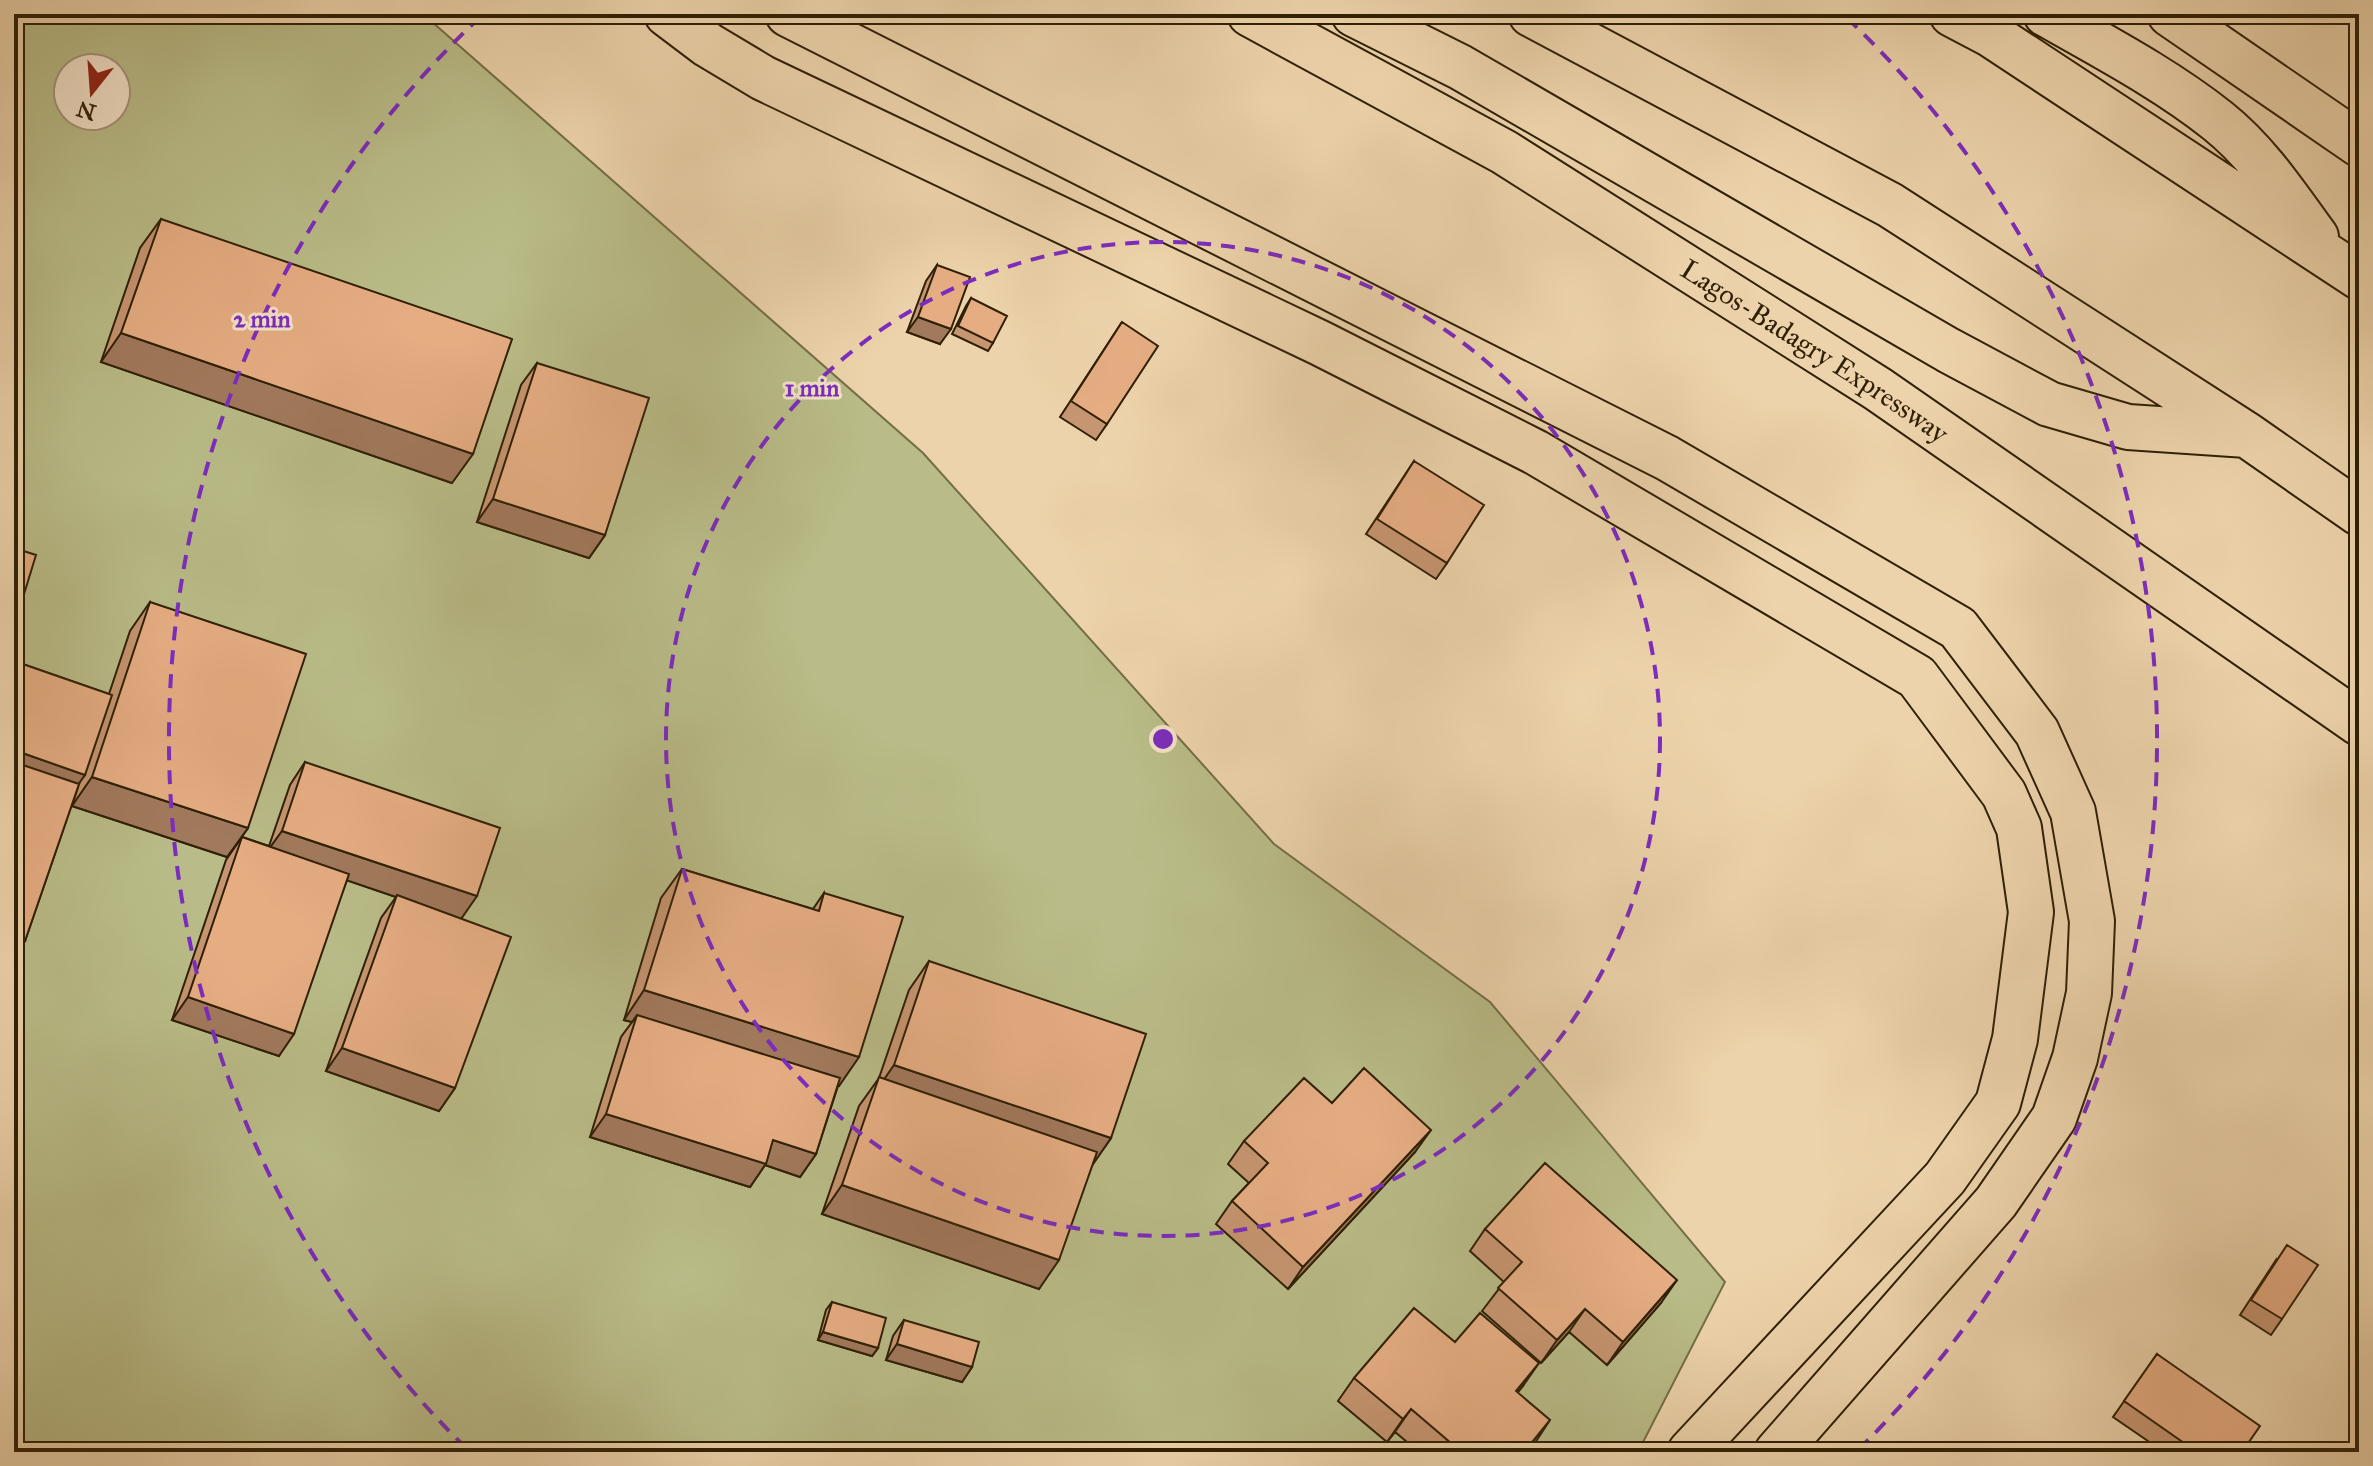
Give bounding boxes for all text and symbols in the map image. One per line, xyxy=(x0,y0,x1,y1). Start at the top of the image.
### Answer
north arrow xyxy=(52,52,132,132)
text: N xyxy=(73,95,99,126)
street label: Lagos-Badagry Expressway xyxy=(1674,251,1956,451)
text: 2 min xyxy=(234,304,290,334)
text: 1 min xyxy=(785,373,839,403)
centre of rings xyxy=(1149,725,1177,753)

